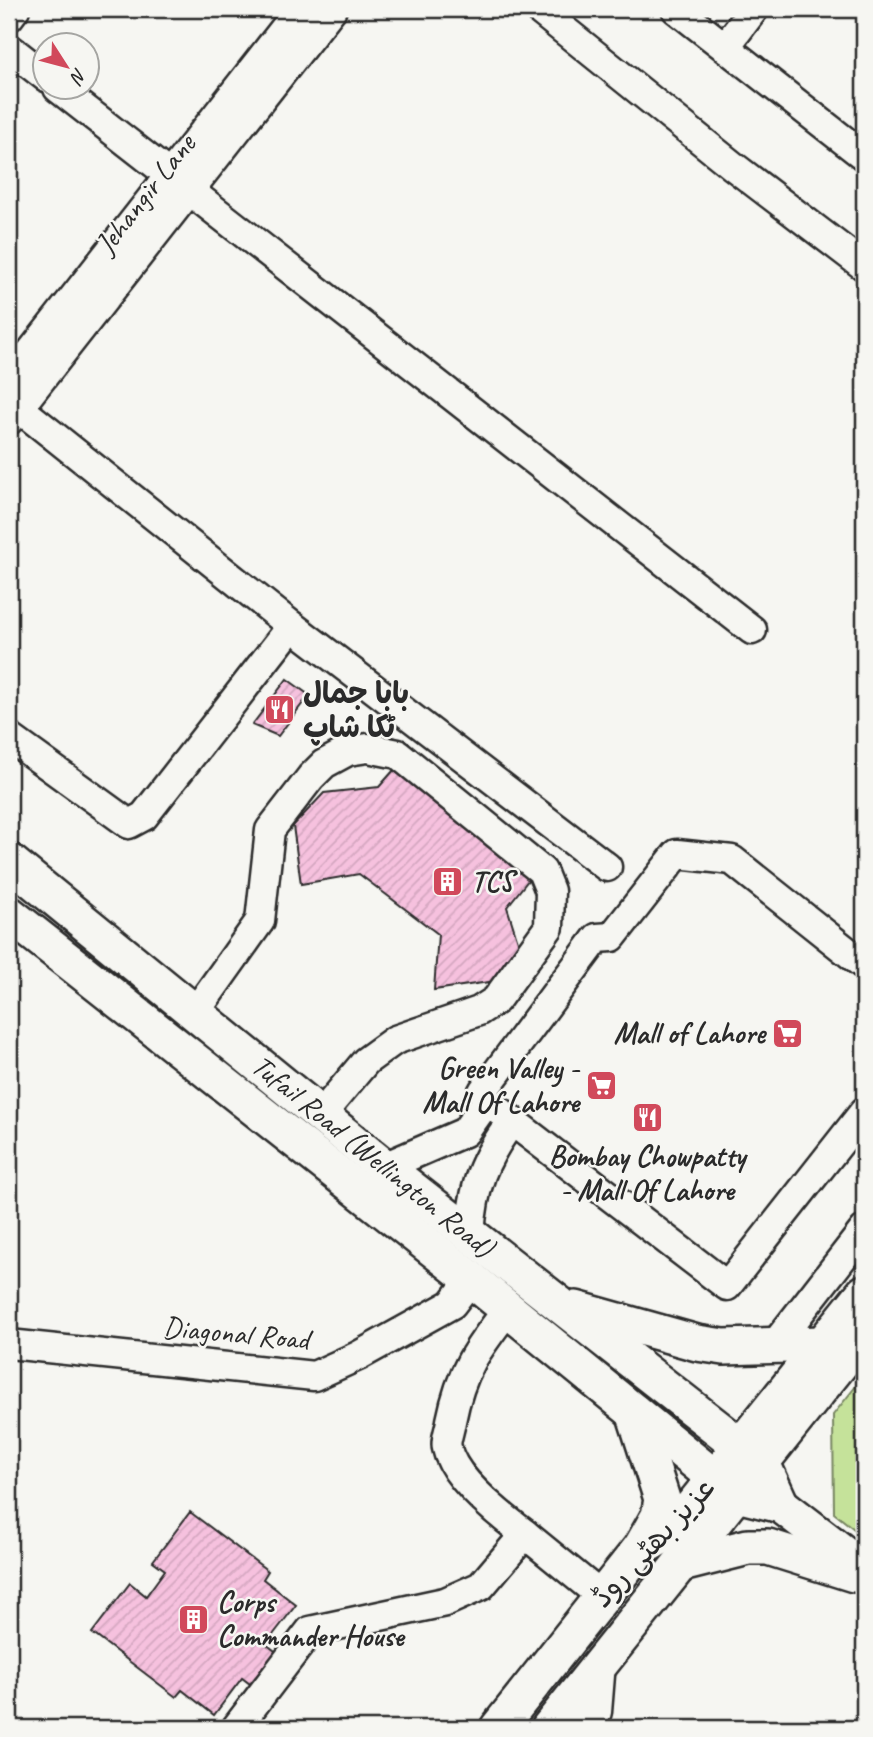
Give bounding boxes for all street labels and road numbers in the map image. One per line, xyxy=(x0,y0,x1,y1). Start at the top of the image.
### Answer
street label: Jehangir Lane xyxy=(85,125,205,263)
street label: Tufail Road (Wellington Road) xyxy=(244,1046,504,1267)
street label: Diagonal Road xyxy=(162,1308,315,1359)
street label: عزیز بھٹی روڈ xyxy=(583,1469,723,1615)

